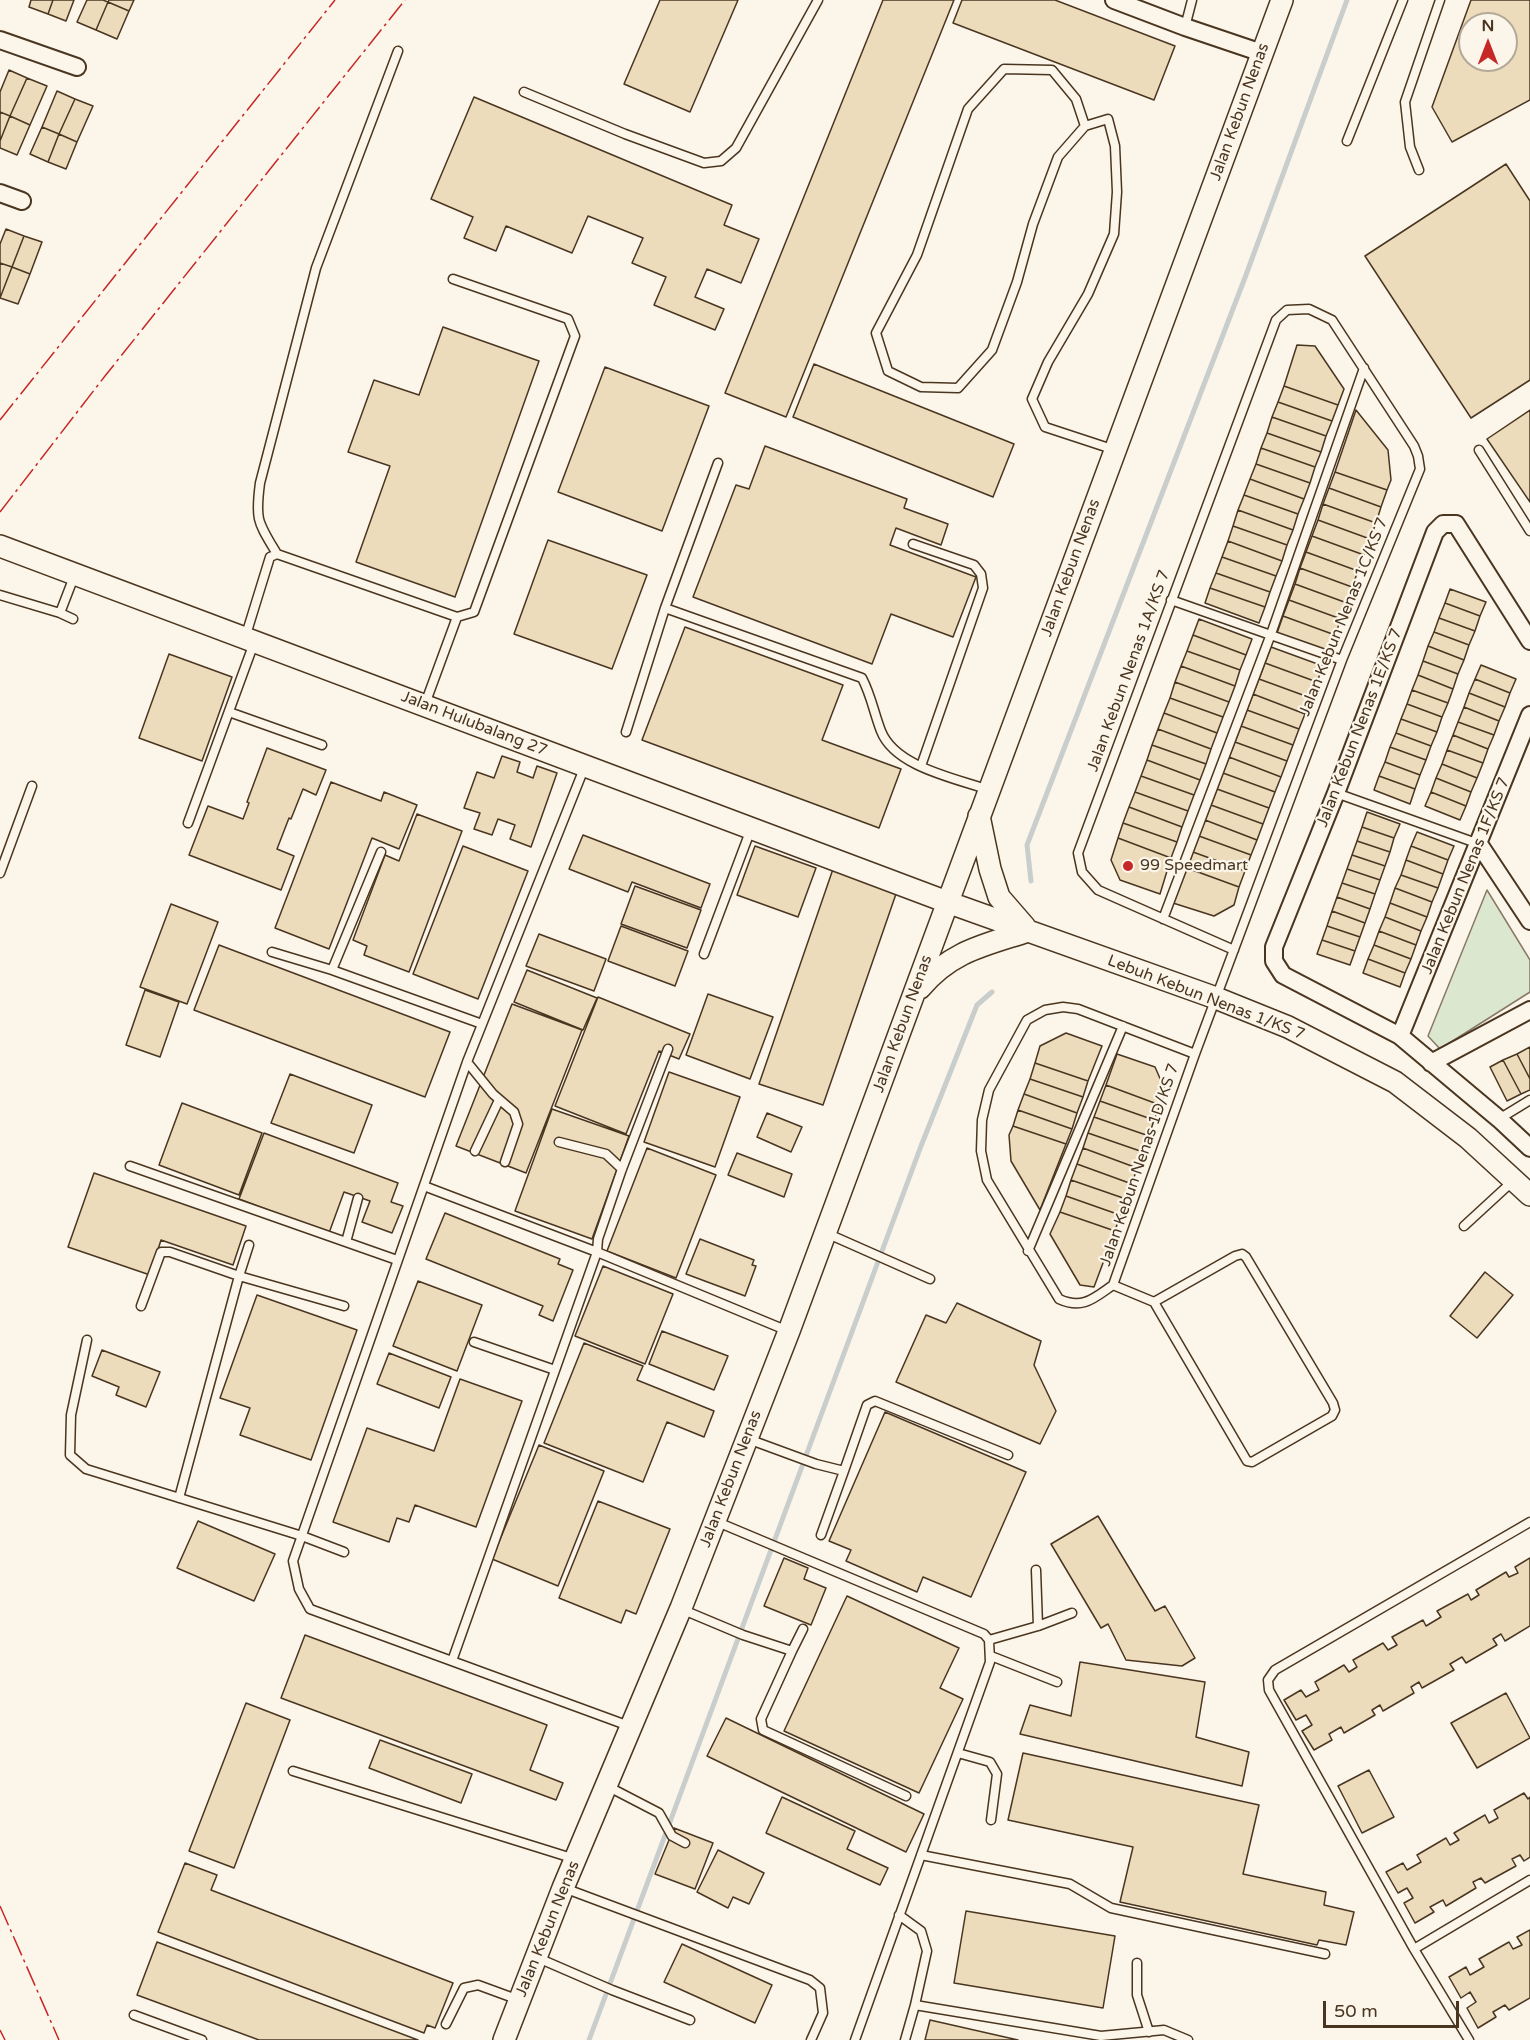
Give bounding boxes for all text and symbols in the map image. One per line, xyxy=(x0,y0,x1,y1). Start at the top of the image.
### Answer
north arrow xyxy=(1458,12,1518,72)
text: N xyxy=(1482,16,1494,36)
street label: Jalan Kebun Nenas xyxy=(1206,41,1274,183)
street label: Jalan Kebun Nenas xyxy=(1037,497,1105,639)
street label: Jalan Kebun Nenas 1C/KS 7 xyxy=(1295,515,1393,719)
street label: Jalan Kebun Nenas 1A/KS 7 xyxy=(1084,568,1174,774)
street label: Jalan Kebun Nenas 1E/KS 7 xyxy=(1313,626,1407,830)
street label: Jalan Hulubalang 27 xyxy=(398,687,550,761)
street label: Jalan Kebun Nenas 1F/KS 7 xyxy=(1418,775,1514,977)
place label: 99 Speedmart xyxy=(1140,856,1248,876)
marker: 99 Speedmart xyxy=(1121,859,1135,873)
street label: Lebuh Kebun Nenas 1/KS 7 xyxy=(1105,951,1307,1045)
street label: Jalan Kebun Nenas xyxy=(869,953,937,1095)
street label: Jalan Kebun Nenas 1D/KS 7 xyxy=(1096,1061,1184,1269)
street label: Jalan Kebun Nenas xyxy=(696,1408,766,1550)
street label: Jalan Kebun Nenas xyxy=(512,1858,584,2000)
scale bar xyxy=(1326,1989,1462,2027)
text: 50 m xyxy=(1334,2000,1378,2022)

